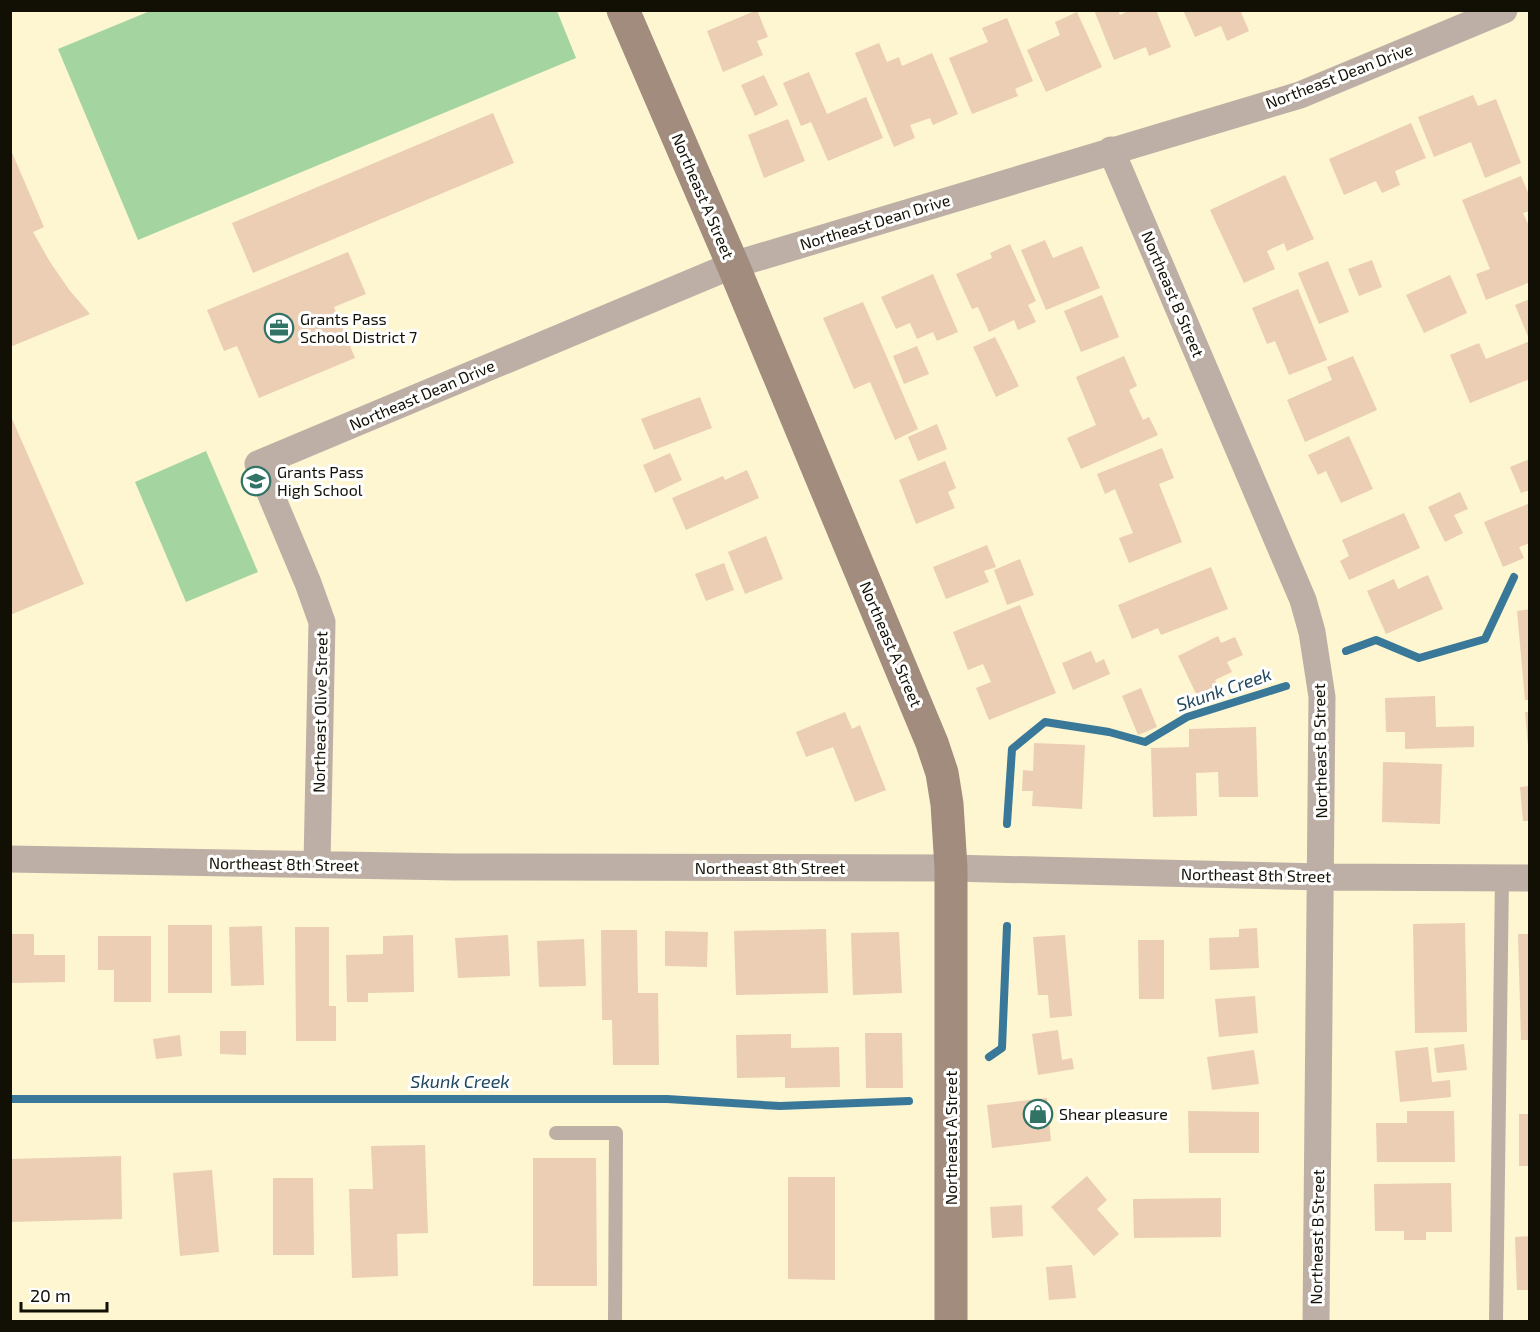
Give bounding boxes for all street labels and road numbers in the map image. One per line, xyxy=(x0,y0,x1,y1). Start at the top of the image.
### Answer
street label: Northeast Dean Drive xyxy=(1263,39,1415,112)
street label: Northeast A Street xyxy=(668,130,738,261)
street label: Northeast Dean Drive xyxy=(797,190,952,253)
street label: Northeast B Street xyxy=(1138,228,1209,360)
street label: Northeast Dean Drive xyxy=(346,355,497,434)
street label: Northeast A Street xyxy=(856,578,926,709)
street label: Northeast Olive Street xyxy=(309,631,330,793)
street label: Northeast B Street xyxy=(1309,683,1330,819)
street label: Northeast 8th Street xyxy=(209,853,359,874)
street label: Northeast 8th Street xyxy=(695,858,845,877)
street label: Northeast 8th Street xyxy=(1181,864,1331,885)
street label: Northeast A Street xyxy=(941,1071,960,1205)
street label: Northeast B Street xyxy=(1306,1169,1327,1305)

